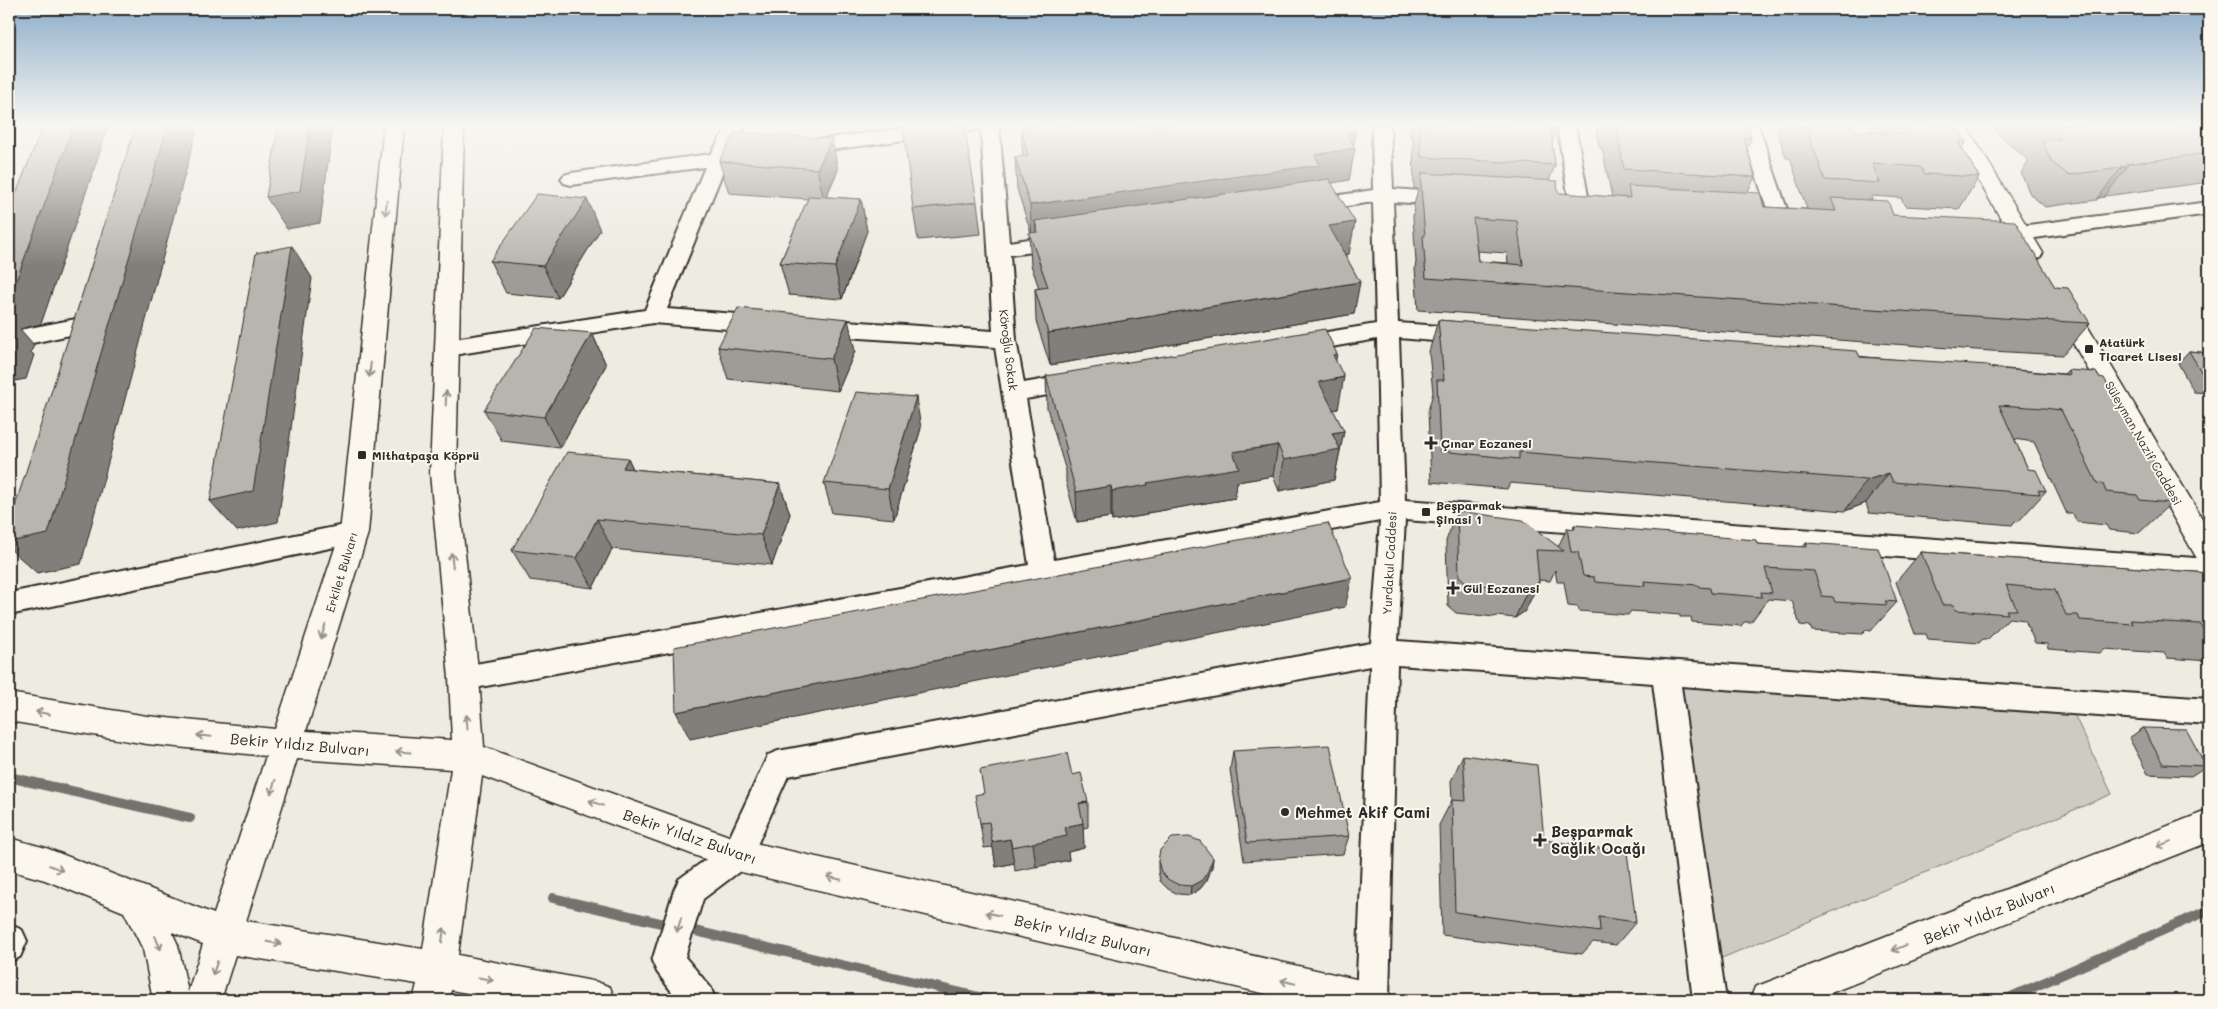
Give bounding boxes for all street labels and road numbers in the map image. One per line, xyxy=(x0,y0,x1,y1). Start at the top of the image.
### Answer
street label: Köroğlu Sokak xyxy=(996,308,1022,392)
street label: Süleyman Nazif Caddesi xyxy=(2102,378,2186,508)
street label: Yurdakul Caddesi xyxy=(1378,511,1400,615)
street label: Erkilet Bulvarı xyxy=(321,530,361,614)
street label: Bekir Yıldız Bulvarı xyxy=(229,728,371,760)
street label: Bekir Yıldız Bulvarı xyxy=(621,804,759,868)
street label: Bekir Yıldız Bulvarı xyxy=(1920,878,2058,948)
street label: Bekir Yıldız Bulvarı xyxy=(1013,910,1153,960)

